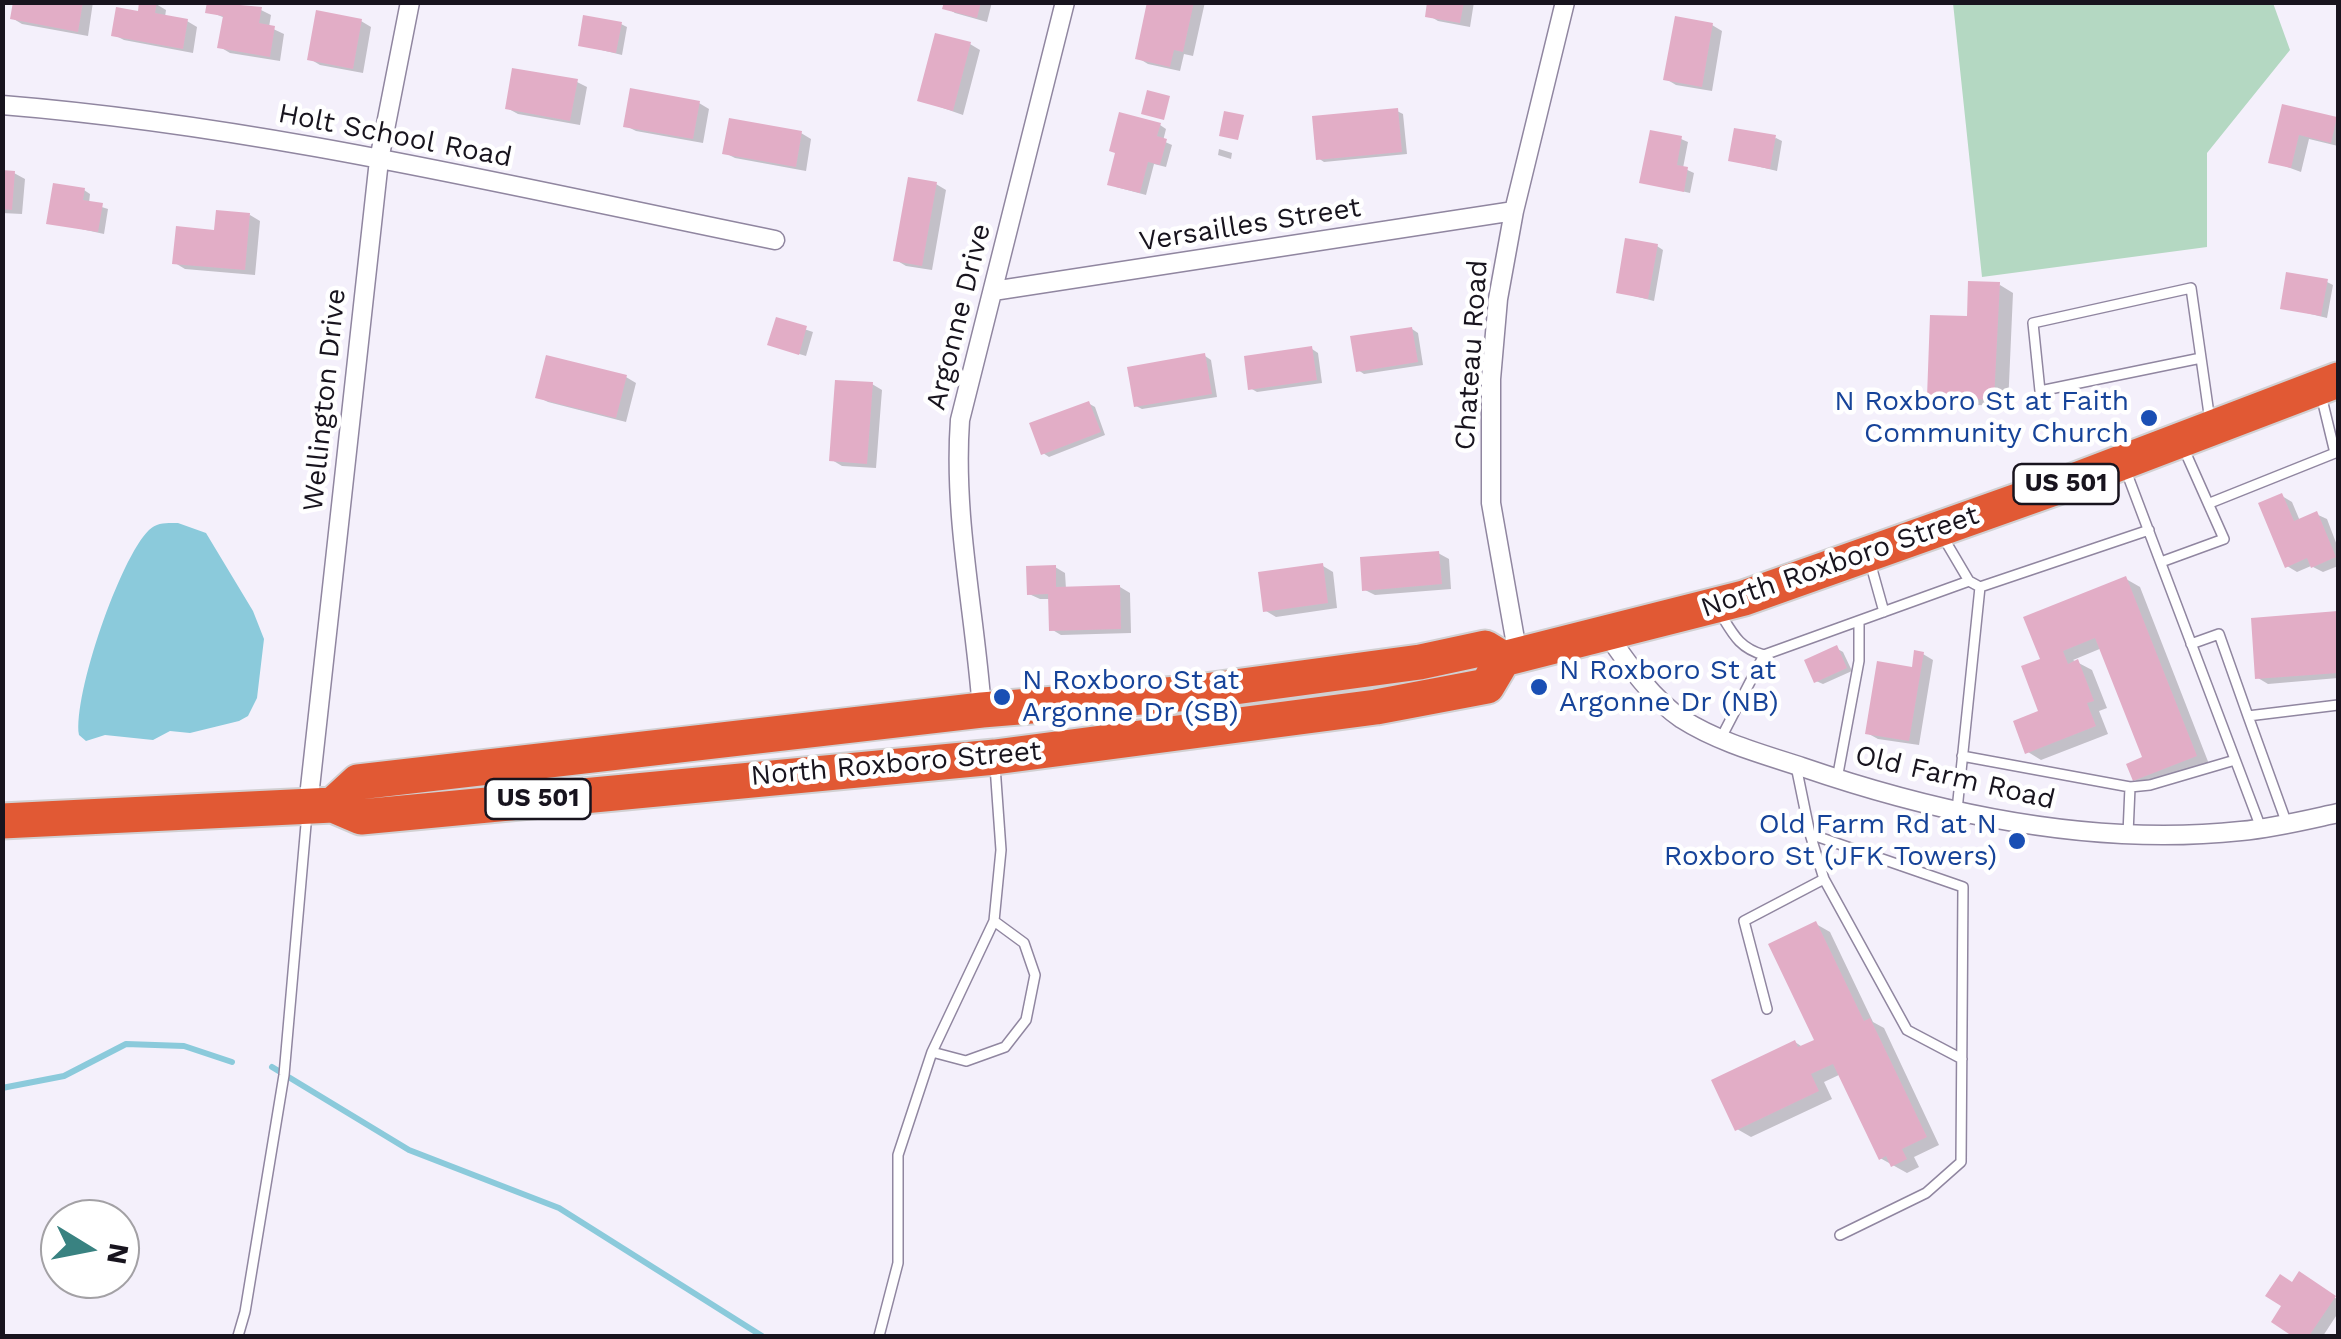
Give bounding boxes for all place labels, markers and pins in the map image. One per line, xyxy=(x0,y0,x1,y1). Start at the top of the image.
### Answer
place label: N Roxboro St at Faith Community Church xyxy=(1834,385,2129,451)
marker: N Roxboro St at Faith Community Church xyxy=(2138,407,2160,429)
place label: N Roxboro St at Argonne Dr (NB) xyxy=(1559,654,1778,720)
place label: N Roxboro St at Argonne Dr (SB) xyxy=(1022,664,1239,730)
marker: N Roxboro St at Argonne Dr (NB) xyxy=(1528,676,1550,698)
marker: N Roxboro St at Argonne Dr (SB) xyxy=(991,686,1013,708)
place label: Old Farm Rd at N Roxboro St (JFK Towers) xyxy=(1664,808,1997,874)
marker: Old Farm Rd at N Roxboro St (JFK Towers) xyxy=(2006,830,2028,852)

